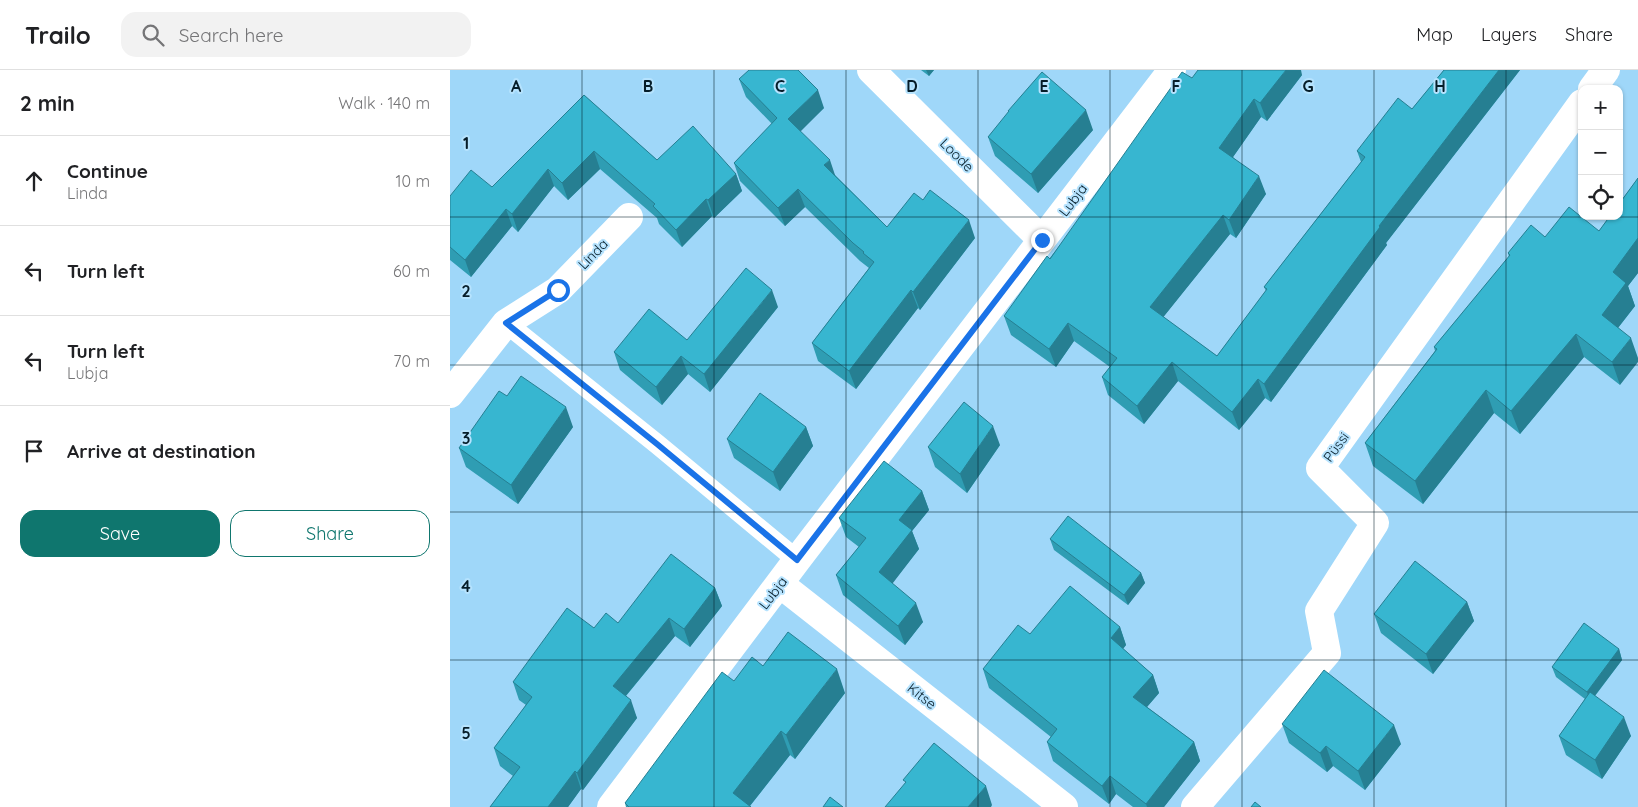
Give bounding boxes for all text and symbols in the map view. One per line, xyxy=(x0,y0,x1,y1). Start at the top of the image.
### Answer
search box xyxy=(121,12,471,57)
text: Trailo xyxy=(25,20,91,50)
icon: search xyxy=(139,21,167,49)
text: Search here xyxy=(179,23,284,47)
text: Map xyxy=(1416,23,1453,46)
text: Layers xyxy=(1481,23,1537,46)
text: Share xyxy=(1565,23,1613,46)
text: A xyxy=(511,76,522,96)
text: B xyxy=(643,76,653,96)
text: C xyxy=(775,76,785,96)
text: D xyxy=(906,76,918,96)
text: E xyxy=(1039,76,1049,96)
text: F xyxy=(1172,76,1181,96)
text: G xyxy=(1302,76,1314,96)
text: H xyxy=(1434,76,1446,96)
map controls xyxy=(1578,85,1623,220)
button: + xyxy=(1578,85,1623,130)
text: 2 min xyxy=(20,90,75,116)
text: Walk · 140 m xyxy=(338,93,430,113)
button: − xyxy=(1578,130,1623,175)
text: 1 xyxy=(463,133,469,153)
street label: Loode xyxy=(936,134,978,176)
text: Continue xyxy=(67,159,148,183)
icon: ahead xyxy=(20,167,48,195)
text: 10 m xyxy=(396,171,430,191)
button: locate xyxy=(1578,175,1623,220)
street label: Lubja xyxy=(1055,180,1091,220)
text: Linda xyxy=(67,183,108,203)
route end xyxy=(1031,229,1054,252)
street label: Linda xyxy=(574,235,612,273)
icon: left xyxy=(20,257,48,285)
text: Turn left xyxy=(67,259,145,283)
text: 60 m xyxy=(393,261,430,281)
route start xyxy=(547,279,570,302)
text: 2 xyxy=(461,281,471,301)
text: Turn left xyxy=(67,339,145,363)
icon: left xyxy=(20,347,48,375)
text: 70 m xyxy=(393,351,430,371)
text: Lubja xyxy=(67,363,108,383)
text: 3 xyxy=(462,428,470,448)
street label: Püssi xyxy=(1319,429,1353,465)
icon: arrive xyxy=(20,437,48,465)
text: Arrive at destination xyxy=(67,439,256,463)
button: Save xyxy=(20,510,220,557)
button: Share xyxy=(230,510,430,557)
street label: Lubja xyxy=(755,573,791,613)
text: 4 xyxy=(461,576,471,596)
street label: Kitse xyxy=(904,679,940,713)
text: 5 xyxy=(461,723,471,743)

